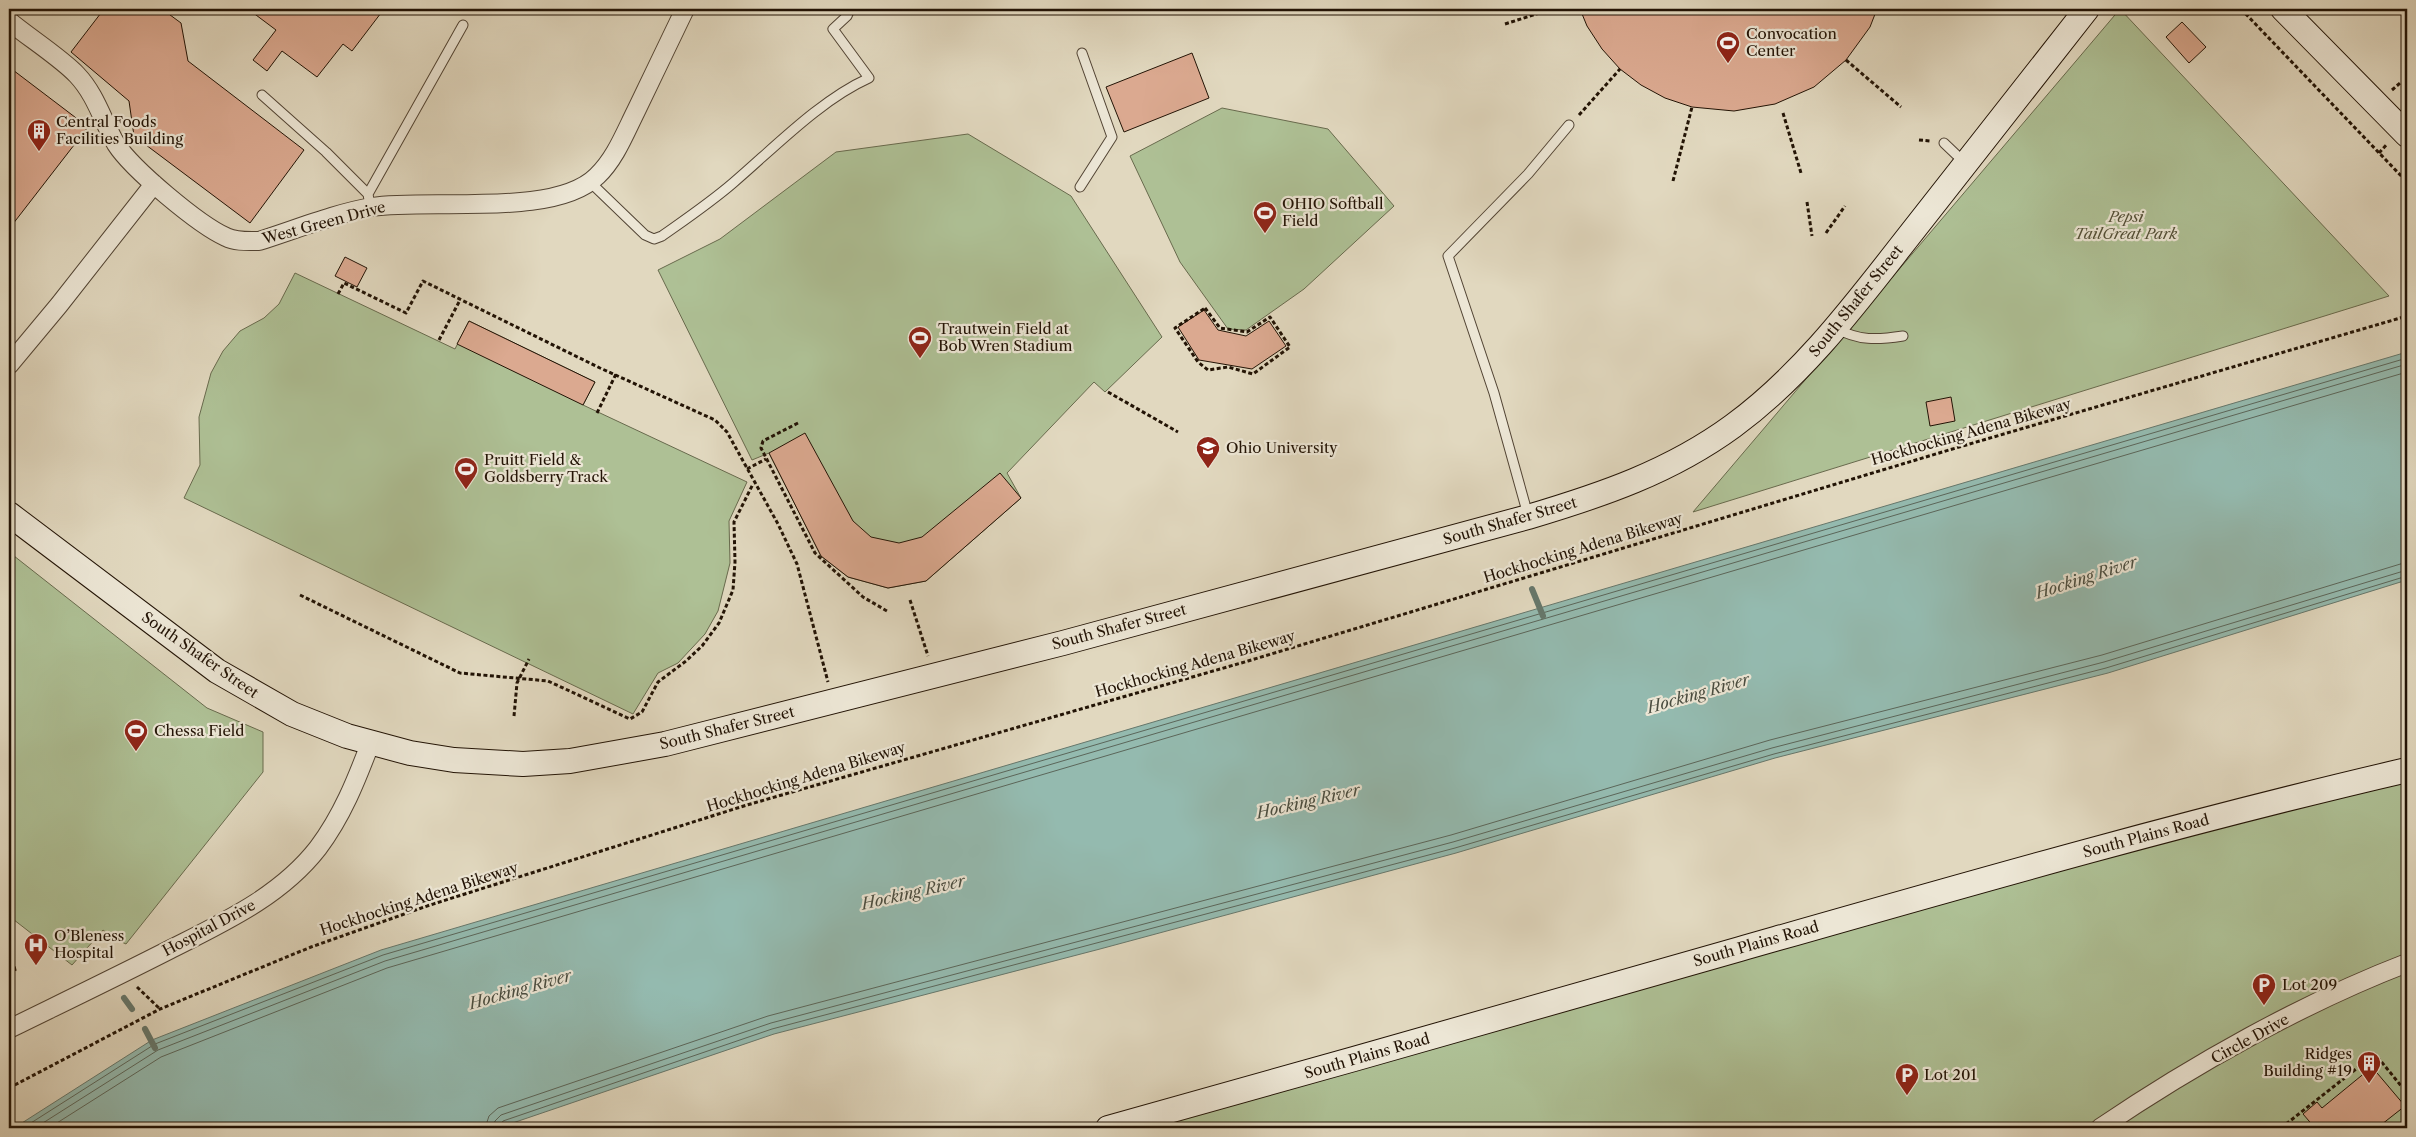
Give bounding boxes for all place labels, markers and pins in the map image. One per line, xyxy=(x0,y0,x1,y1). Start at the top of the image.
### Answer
place label: Convocation Center xyxy=(1746,24,1838,60)
sports icon: Convocation Center xyxy=(1715,30,1741,64)
place label: Central Foods Facilities Building xyxy=(56,112,183,148)
building icon: Central Foods Facilities Building xyxy=(26,118,52,152)
place label: OHIO Softball Field xyxy=(1282,194,1384,230)
sports icon: OHIO Softball Field xyxy=(1252,200,1278,234)
place label: Trautwein Field at Bob Wren Stadium xyxy=(938,319,1072,355)
sports icon: Trautwein Field at Bob Wren Stadium xyxy=(907,325,933,359)
school or university icon: Ohio University xyxy=(1195,435,1221,469)
place label: Ohio University xyxy=(1226,438,1338,457)
place label: Pruitt Field & Goldsberry Track xyxy=(484,450,609,486)
sports icon: Pruitt Field & Goldsberry Track xyxy=(453,456,479,490)
sports icon: Chessa Field xyxy=(123,718,149,752)
place label: Chessa Field xyxy=(154,721,244,740)
place label: O’Bleness Hospital xyxy=(54,926,124,962)
hospital icon: O’Bleness Hospital xyxy=(23,932,49,966)
parking icon: Lot 209 xyxy=(2251,972,2277,1006)
place label: Lot 209 xyxy=(2282,975,2337,994)
place label: Ridges Building #19 xyxy=(2263,1044,2352,1080)
building icon: Ridges Building #19 xyxy=(2356,1050,2382,1084)
parking icon: Lot 201 xyxy=(1894,1062,1920,1096)
place label: Lot 201 xyxy=(1924,1065,1977,1084)

